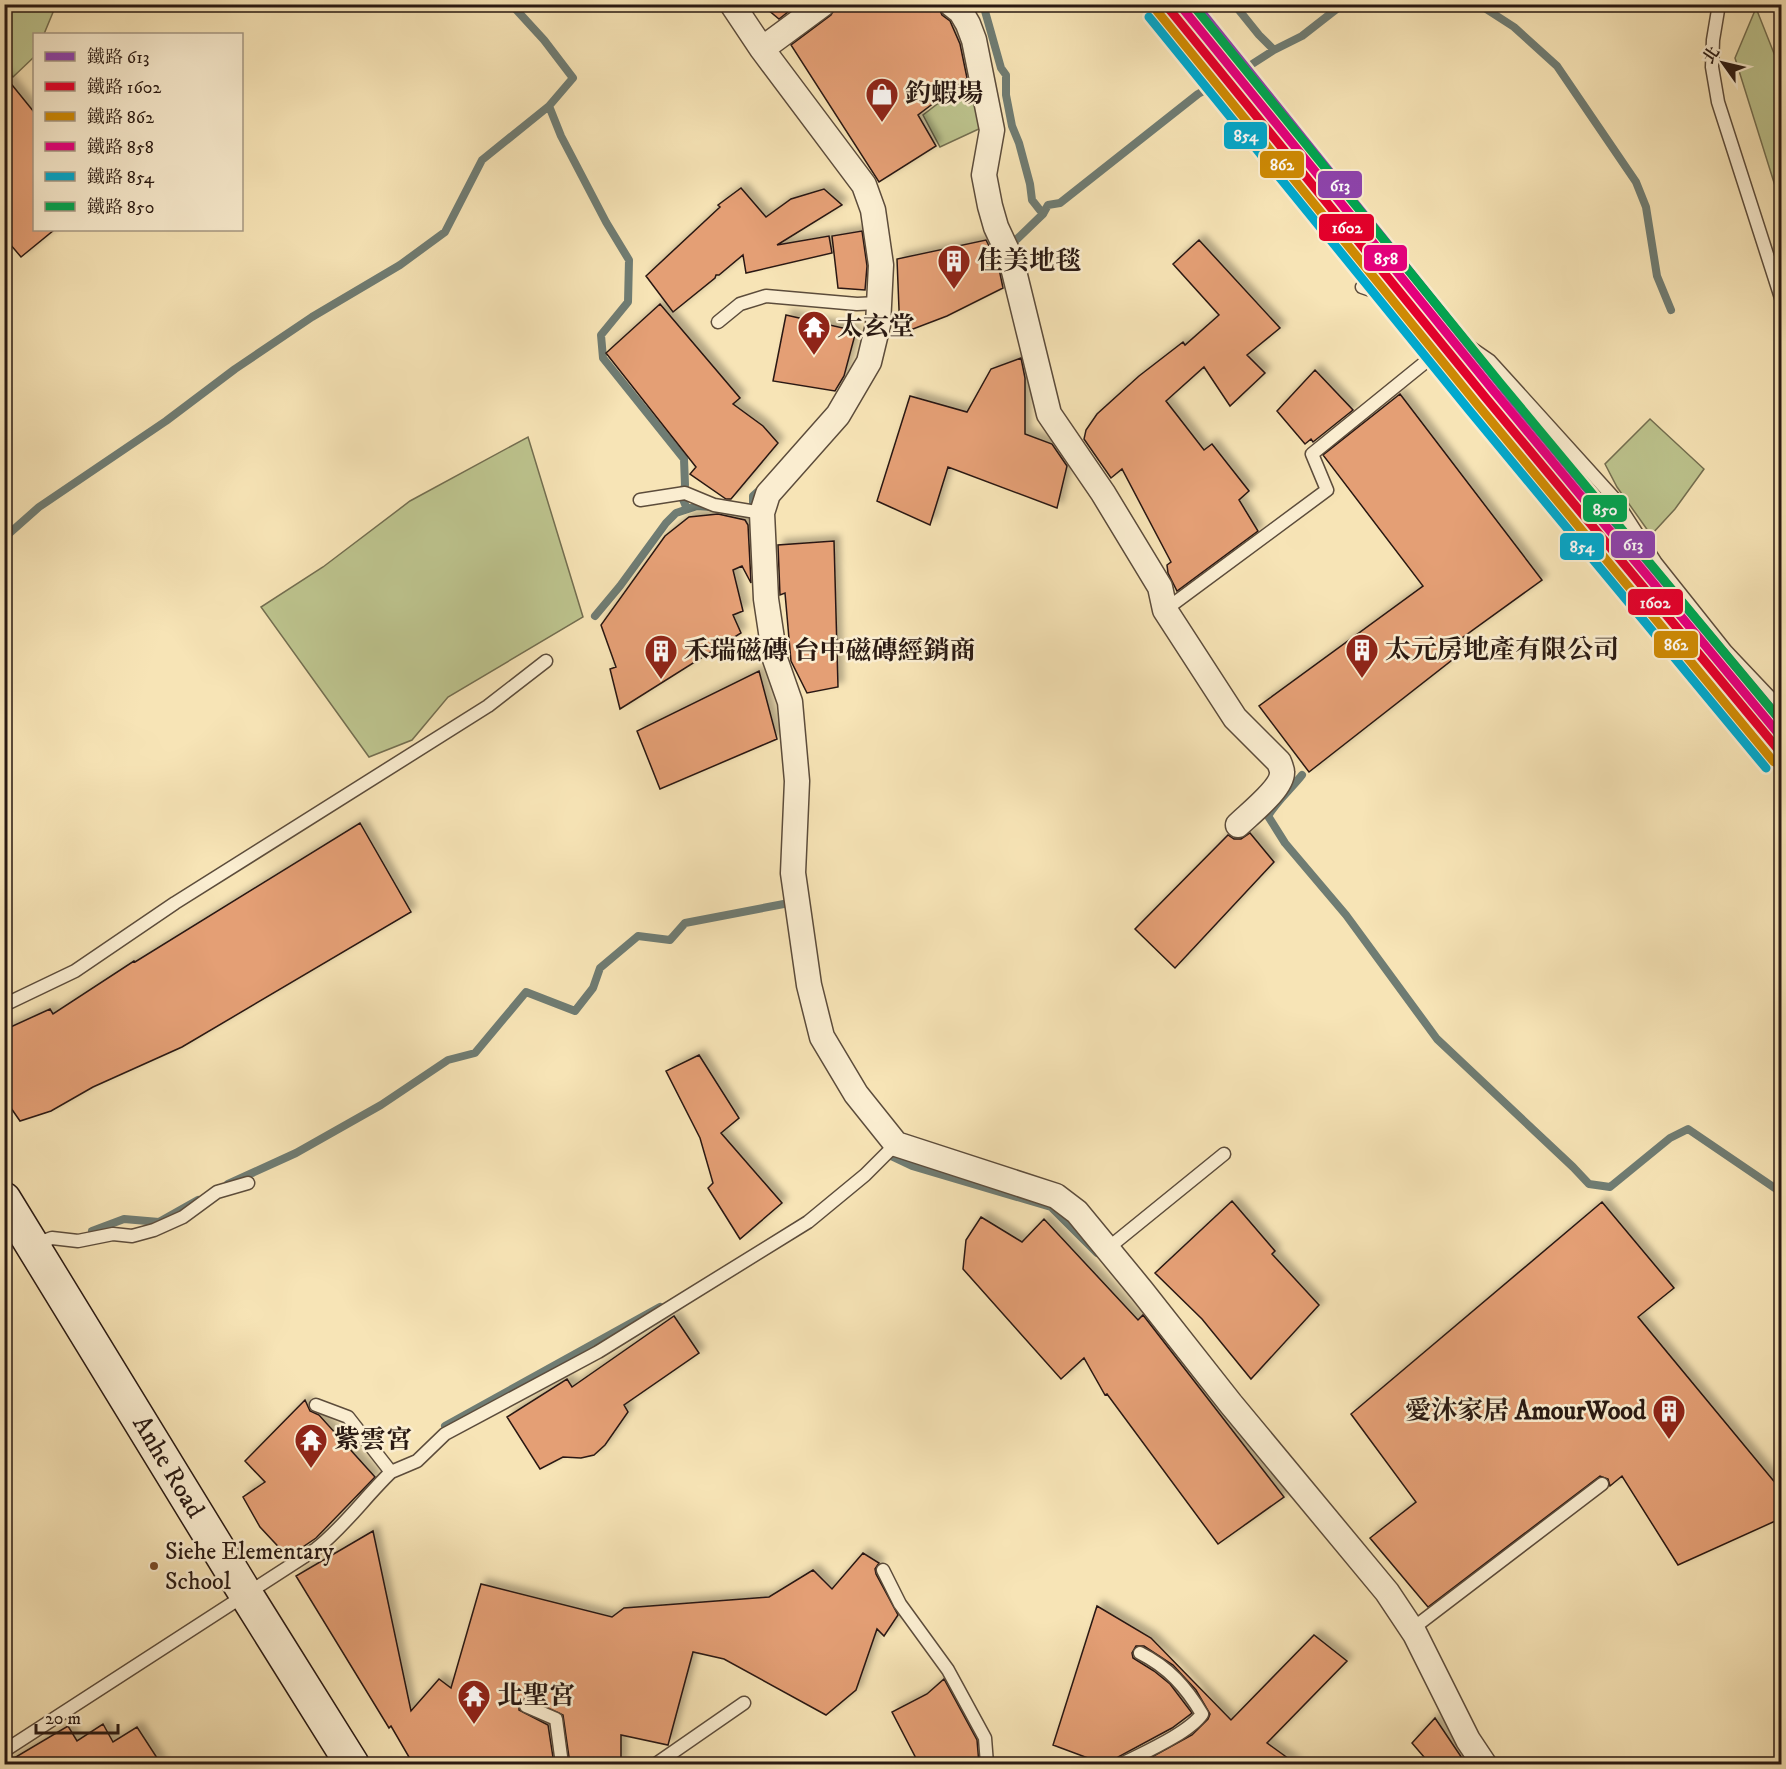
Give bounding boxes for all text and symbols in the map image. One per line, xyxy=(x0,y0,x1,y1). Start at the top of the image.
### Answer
legend xyxy=(33,33,243,231)
north arrow xyxy=(1693,33,1753,93)
text: 北 xyxy=(1699,43,1724,67)
text: 鐵路 613 xyxy=(87,47,149,69)
shop icon: 釣蝦場 xyxy=(864,76,900,123)
text: 鐵路 1602 xyxy=(87,77,161,99)
place label: 釣蝦場 xyxy=(905,78,983,111)
text: 鐵路 862 xyxy=(87,107,154,129)
line badge: 854 xyxy=(1223,121,1268,150)
text: 854 xyxy=(1234,126,1259,146)
text: 鐵路 858 xyxy=(87,137,154,159)
line badge: 862 xyxy=(1259,150,1305,179)
text: 862 xyxy=(1270,155,1295,175)
text: 鐵路 854 xyxy=(87,167,155,189)
line badge: 613 xyxy=(1317,170,1363,199)
text: 613 xyxy=(1330,176,1350,196)
text: 鐵路 850 xyxy=(87,197,155,219)
line badge: 1602 xyxy=(1318,213,1375,242)
text: 1602 xyxy=(1332,218,1363,238)
building icon: 佳美地毯 xyxy=(936,243,972,290)
line badge: 858 xyxy=(1363,244,1408,272)
place label: 佳美地毯 xyxy=(977,245,1081,278)
text: 858 xyxy=(1374,249,1398,269)
temple icon: 太玄堂 xyxy=(796,309,832,356)
place label: 太玄堂 xyxy=(837,311,915,344)
line badge: 850 xyxy=(1582,494,1628,523)
text: 850 xyxy=(1593,500,1618,520)
line badge: 613 xyxy=(1610,530,1656,559)
line badge: 854 xyxy=(1559,532,1605,561)
text: 613 xyxy=(1623,535,1643,555)
text: 854 xyxy=(1570,537,1595,557)
line badge: 1602 xyxy=(1627,588,1684,616)
text: 1602 xyxy=(1640,593,1671,613)
line badge: 862 xyxy=(1653,630,1699,659)
building icon: 太元房地產有限公司 xyxy=(1344,632,1380,679)
building icon: 禾瑞磁磚 台中磁磚經銷商 xyxy=(643,633,679,680)
place label: 太元房地產有限公司 xyxy=(1385,634,1619,667)
place label: 禾瑞磁磚 台中磁磚經銷商 xyxy=(684,635,976,668)
text: 862 xyxy=(1664,635,1689,655)
building icon: 愛沐家居 AmourWood xyxy=(1651,1393,1687,1440)
place label: 愛沐家居 AmourWood xyxy=(1405,1395,1647,1428)
street label: Anhe Road xyxy=(125,1410,211,1524)
temple icon: 紫雲宮 xyxy=(293,1422,329,1469)
place label: 紫雲宮 xyxy=(334,1424,412,1457)
place label: Siehe Elementary School xyxy=(165,1537,334,1597)
marker: Siehe Elementary School xyxy=(148,1560,160,1572)
temple icon: 北聖宮 xyxy=(456,1678,492,1725)
place label: 北聖宮 xyxy=(497,1680,575,1713)
scale bar xyxy=(36,1697,118,1735)
text: 20 m xyxy=(45,1708,81,1730)

